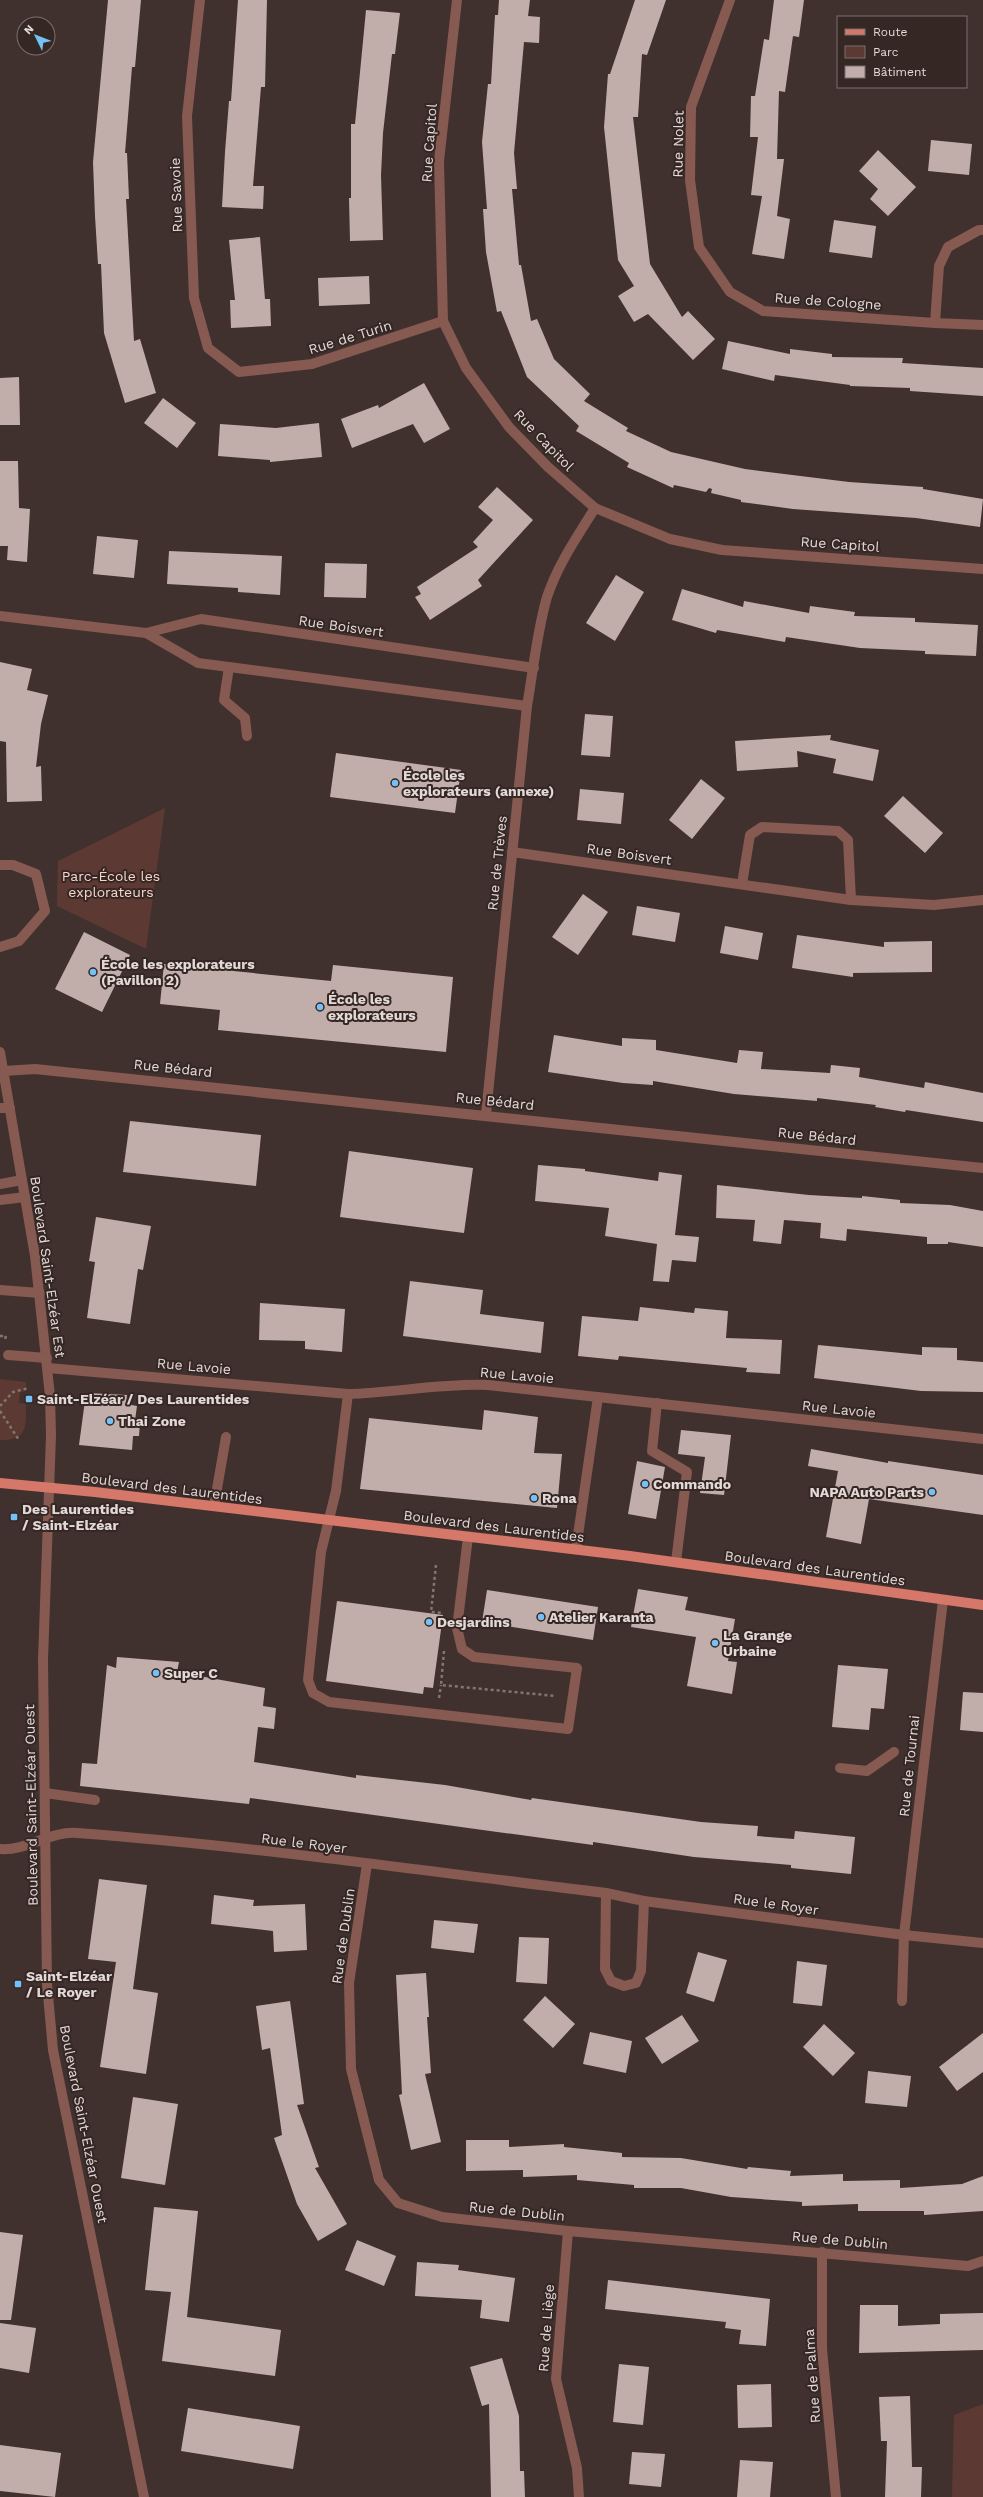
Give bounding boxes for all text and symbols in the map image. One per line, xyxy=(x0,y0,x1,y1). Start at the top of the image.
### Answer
north arrow xyxy=(16,16,56,56)
legend xyxy=(837,16,967,88)
text: N xyxy=(22,22,37,37)
text: Route xyxy=(873,25,907,39)
text: Parc xyxy=(873,45,899,59)
text: Bâtiment xyxy=(873,65,926,79)
street label: Rue Capitol xyxy=(418,102,440,183)
street label: Rue Nolet xyxy=(669,110,687,178)
street label: Rue Savoie xyxy=(167,157,185,233)
street label: Rue de Cologne xyxy=(774,289,882,313)
street label: Rue de Turin xyxy=(306,317,394,357)
street label: Rue Capitol xyxy=(511,406,578,475)
street label: Rue Capitol xyxy=(800,533,881,555)
street label: Rue Boisvert xyxy=(297,612,385,640)
place label: École les explorateurs (annexe) xyxy=(403,767,554,799)
marker: École les explorateurs (annexe) xyxy=(390,778,400,788)
street label: Rue de Trèves xyxy=(484,815,510,911)
street label: Rue Boisvert xyxy=(585,840,673,868)
park label: Parc-École les explorateurs xyxy=(62,868,160,900)
place label: École les explorateurs (Pavillon 2) xyxy=(101,956,255,988)
marker: École les explorateurs (Pavillon 2) xyxy=(88,967,98,977)
place label: École les explorateurs xyxy=(328,991,416,1023)
marker: École les explorateurs xyxy=(315,1002,325,1012)
street label: Rue Bédard xyxy=(133,1056,213,1080)
street label: Rue Bédard xyxy=(455,1089,535,1113)
street label: Rue Bédard xyxy=(777,1124,857,1148)
street label: Boulevard Saint-Elzéar Est xyxy=(27,1175,69,1359)
street label: Rue Lavoie xyxy=(156,1355,232,1377)
street label: Rue Lavoie xyxy=(479,1364,555,1386)
place label: Saint-Elzéar / Des Laurentides xyxy=(37,1391,250,1407)
marker: Saint-Elzéar / Des Laurentides xyxy=(24,1394,34,1404)
street label: Rue Lavoie xyxy=(801,1397,877,1421)
place label: Thai Zone xyxy=(118,1413,186,1429)
marker: Thai Zone xyxy=(105,1416,115,1426)
street label: Boulevard des Laurentides xyxy=(81,1469,263,1507)
place label: Commando xyxy=(653,1476,731,1492)
marker: Commando xyxy=(640,1479,650,1489)
place label: NAPA Auto Parts xyxy=(809,1484,925,1500)
marker: NAPA Auto Parts xyxy=(927,1487,937,1497)
place label: Rona xyxy=(542,1490,578,1506)
marker: Rona xyxy=(529,1493,539,1503)
place label: Des Laurentides / Saint-Elzéar xyxy=(22,1501,135,1533)
street label: Boulevard des Laurentides xyxy=(403,1507,585,1545)
marker: Des Laurentides / Saint-Elzéar xyxy=(9,1512,19,1522)
street label: Boulevard des Laurentides xyxy=(724,1547,906,1589)
place label: Atelier Karanta xyxy=(549,1609,655,1625)
marker: Atelier Karanta xyxy=(536,1612,546,1622)
place label: Desjardins xyxy=(437,1614,510,1630)
marker: Desjardins xyxy=(424,1617,434,1627)
place label: La Grange Urbaine xyxy=(723,1627,792,1659)
marker: La Grange Urbaine xyxy=(710,1638,720,1648)
place label: Super C xyxy=(164,1665,218,1681)
marker: Super C xyxy=(151,1668,161,1678)
street label: Boulevard Saint-Elzéar Ouest xyxy=(21,1704,41,1906)
street label: Rue de Tournai xyxy=(896,1714,922,1818)
street label: Rue le Royer xyxy=(260,1830,348,1856)
street label: Rue de Dublin xyxy=(328,1887,358,1985)
street label: Rue le Royer xyxy=(732,1890,820,1918)
place label: Saint-Elzéar / Le Royer xyxy=(26,1968,112,2000)
marker: Saint-Elzéar / Le Royer xyxy=(13,1979,23,1989)
street label: Boulevard Saint-Elzéar Ouest xyxy=(57,2024,111,2225)
street label: Rue de Dublin xyxy=(468,2198,566,2224)
street label: Rue de Dublin xyxy=(791,2228,889,2252)
street label: Rue de Liège xyxy=(535,2284,557,2372)
street label: Rue de Palma xyxy=(801,2328,823,2424)

